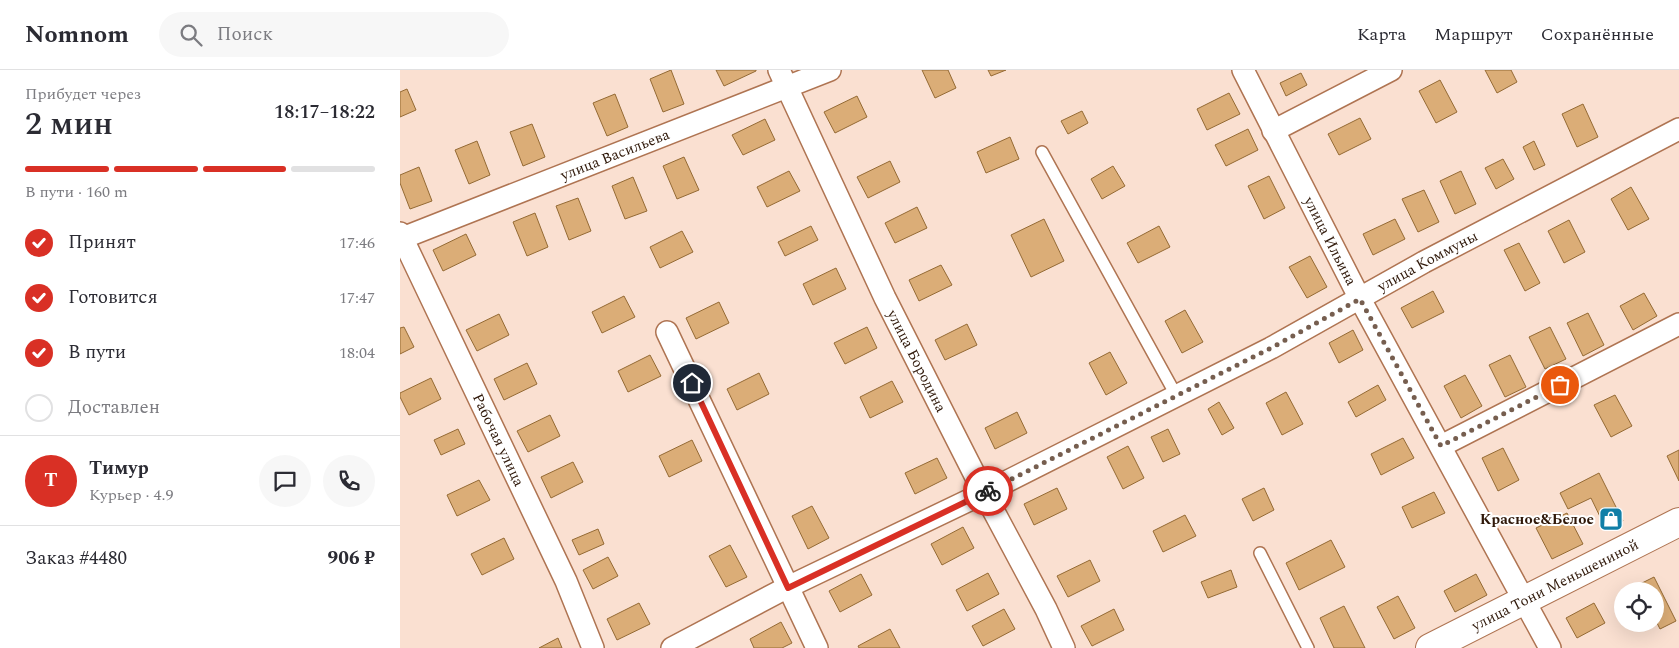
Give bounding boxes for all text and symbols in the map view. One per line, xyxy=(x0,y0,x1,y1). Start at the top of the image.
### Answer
search box xyxy=(159,12,509,57)
text: Nomnom xyxy=(25,17,129,53)
text: Поиск xyxy=(217,20,273,49)
icon: search xyxy=(177,21,205,49)
text: Карта xyxy=(1357,21,1406,48)
text: Маршрут xyxy=(1434,21,1513,48)
text: Сохранённые xyxy=(1541,21,1654,48)
text: Прибудет через xyxy=(25,82,141,106)
text: 18:17–18:22 xyxy=(274,98,375,127)
text: 2 мин xyxy=(25,100,113,149)
street label: улица Васильева xyxy=(556,122,674,187)
text: В пути · 160 m xyxy=(25,180,128,204)
street label: улица Ильина xyxy=(1298,191,1363,290)
street label: улица Коммуны xyxy=(1372,224,1482,298)
text: Принят xyxy=(68,228,136,257)
icon: check xyxy=(25,229,53,257)
text: 17:46 xyxy=(339,231,375,255)
text: Готовится xyxy=(68,283,158,312)
icon: check xyxy=(25,284,53,312)
text: 17:47 xyxy=(339,286,375,310)
street label: улица Бородина xyxy=(881,305,953,417)
text: В пути xyxy=(68,338,126,367)
icon: check xyxy=(25,339,53,367)
text: 18:04 xyxy=(339,341,375,365)
pin xyxy=(671,362,713,404)
pin xyxy=(1539,364,1581,406)
icon: home xyxy=(678,369,706,397)
icon: bag xyxy=(1546,371,1574,399)
street label: Рабочая улица xyxy=(467,389,531,491)
text: Доставлен xyxy=(68,393,160,422)
text: Тимур xyxy=(89,454,149,483)
button: chat xyxy=(259,455,311,507)
button: phone xyxy=(323,455,375,507)
text: Т xyxy=(44,466,58,495)
courier xyxy=(963,466,1013,516)
icon: bike xyxy=(974,477,1002,505)
text: Курьер · 4.9 xyxy=(89,483,174,507)
shop icon: Красное&Белое xyxy=(1598,506,1624,532)
place label: Красное&Белое xyxy=(1480,508,1594,531)
street label: улица Тони Меньшениной xyxy=(1467,533,1642,637)
text: Заказ #4480 xyxy=(25,544,127,573)
text: 906 ₽ xyxy=(328,544,375,573)
map controls xyxy=(1614,582,1664,632)
button: locate xyxy=(1614,582,1664,632)

